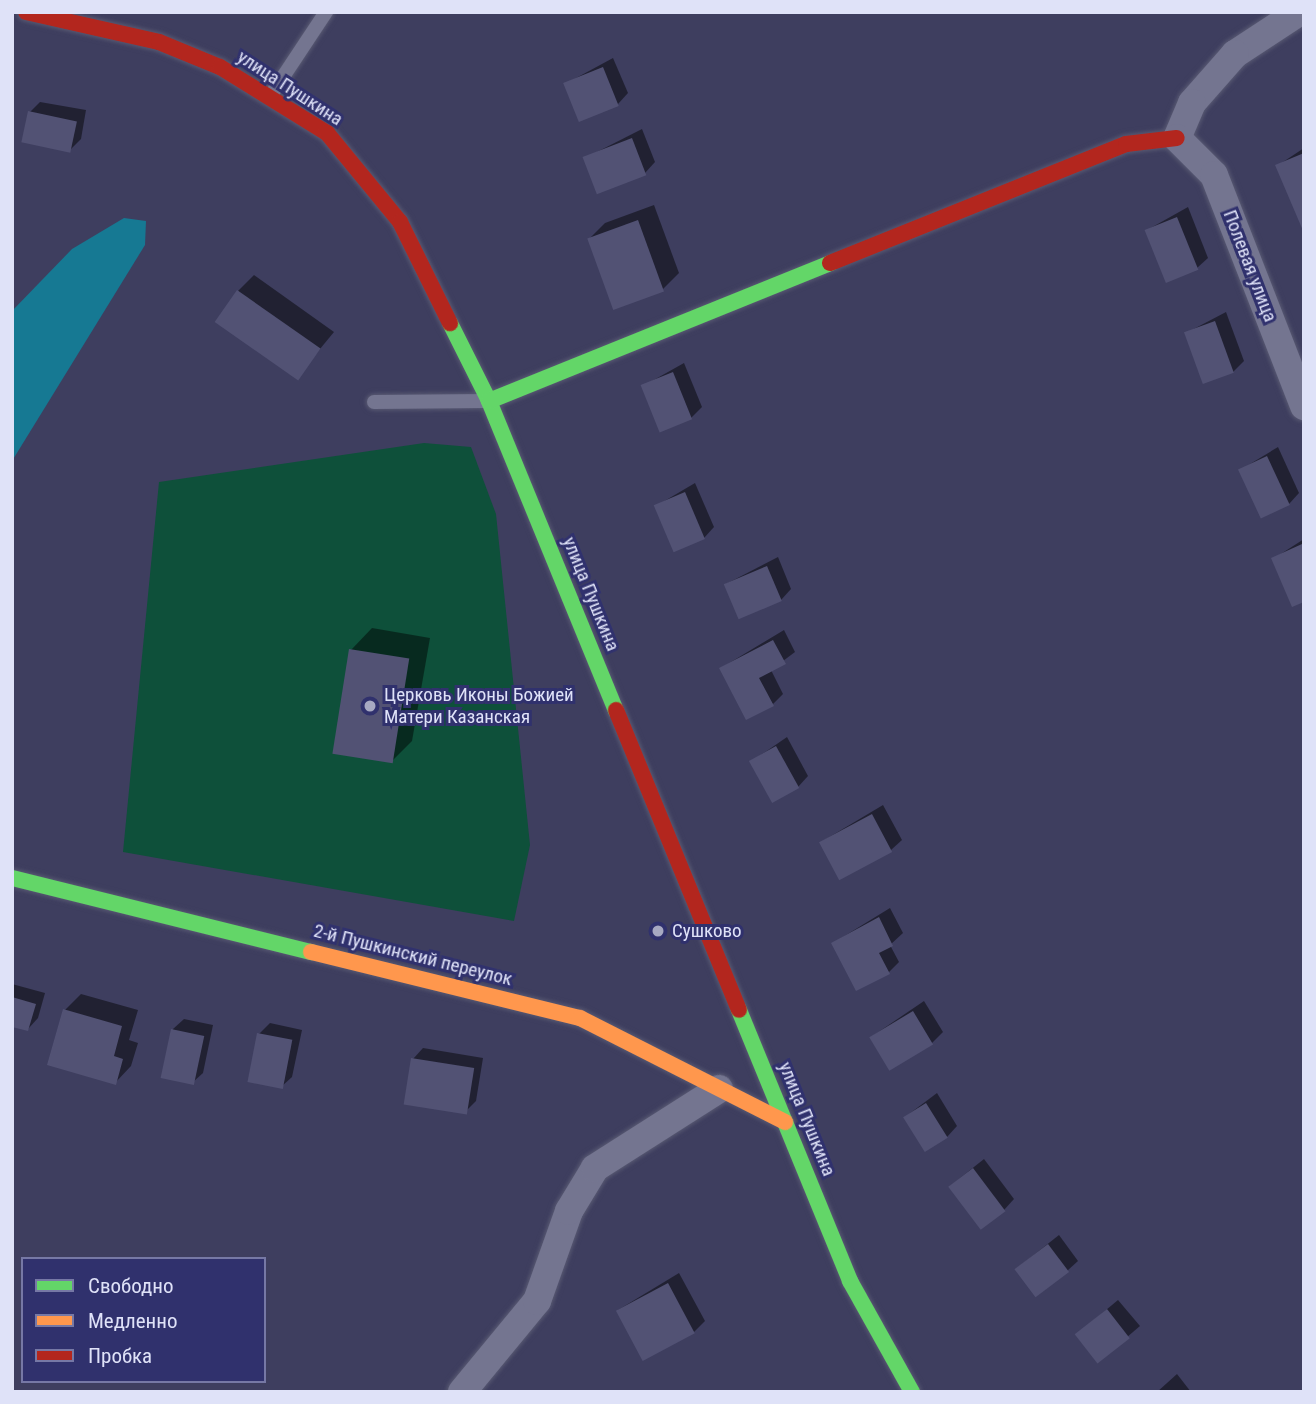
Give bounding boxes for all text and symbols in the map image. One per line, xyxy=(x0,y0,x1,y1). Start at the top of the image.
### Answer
street label: улица Пушкина xyxy=(233,45,347,131)
street label: Полевая улица xyxy=(1218,207,1282,325)
street label: улица Пушкина xyxy=(558,534,624,654)
place label: Церковь Иконы Божией Матери Казанская xyxy=(384,684,574,728)
marker: Церковь Иконы Божией Матери Казанская xyxy=(362,698,378,714)
street label: 2-й Пушкинский переулок xyxy=(311,919,515,991)
place label: Сушково xyxy=(672,920,742,942)
marker: Сушково xyxy=(650,923,666,939)
street label: улица Пушкина xyxy=(774,1059,840,1179)
legend xyxy=(21,1257,266,1383)
text: Свободно xyxy=(88,1274,174,1298)
text: Медленно xyxy=(88,1309,177,1333)
text: Пробка xyxy=(88,1344,152,1368)

